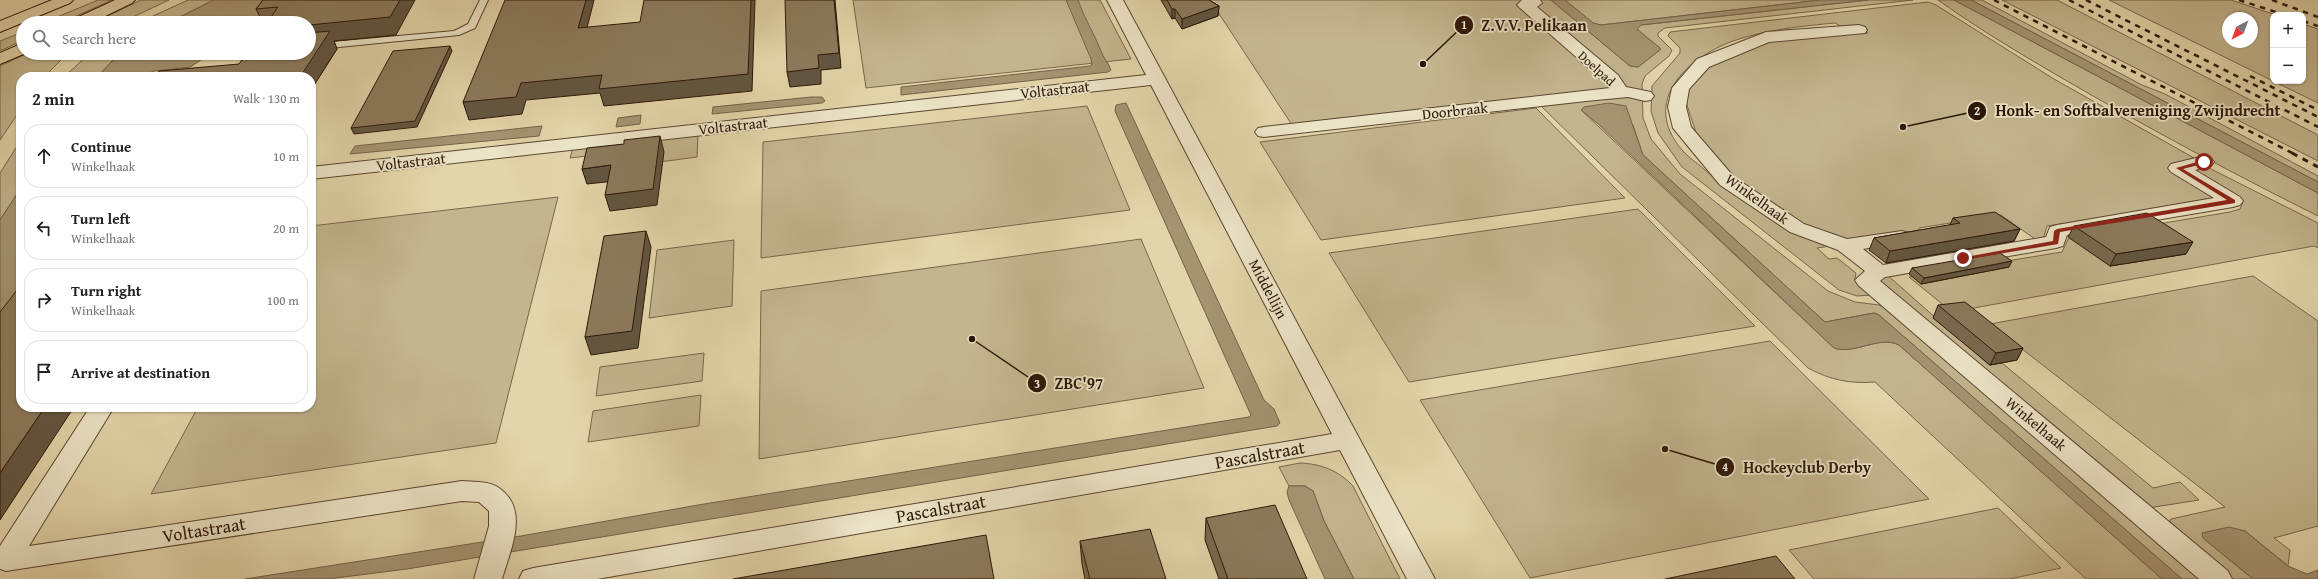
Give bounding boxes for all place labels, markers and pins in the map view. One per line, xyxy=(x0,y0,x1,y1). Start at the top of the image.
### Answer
callout: Z.V.V. Pelikaan xyxy=(1454,11,1595,39)
callout: Honk- en Softbalvereniging Zwijndrecht xyxy=(1967,97,2288,125)
callout: ZBC'97 xyxy=(1027,369,1112,397)
callout: Hockeyclub Derby xyxy=(1715,453,1879,481)

